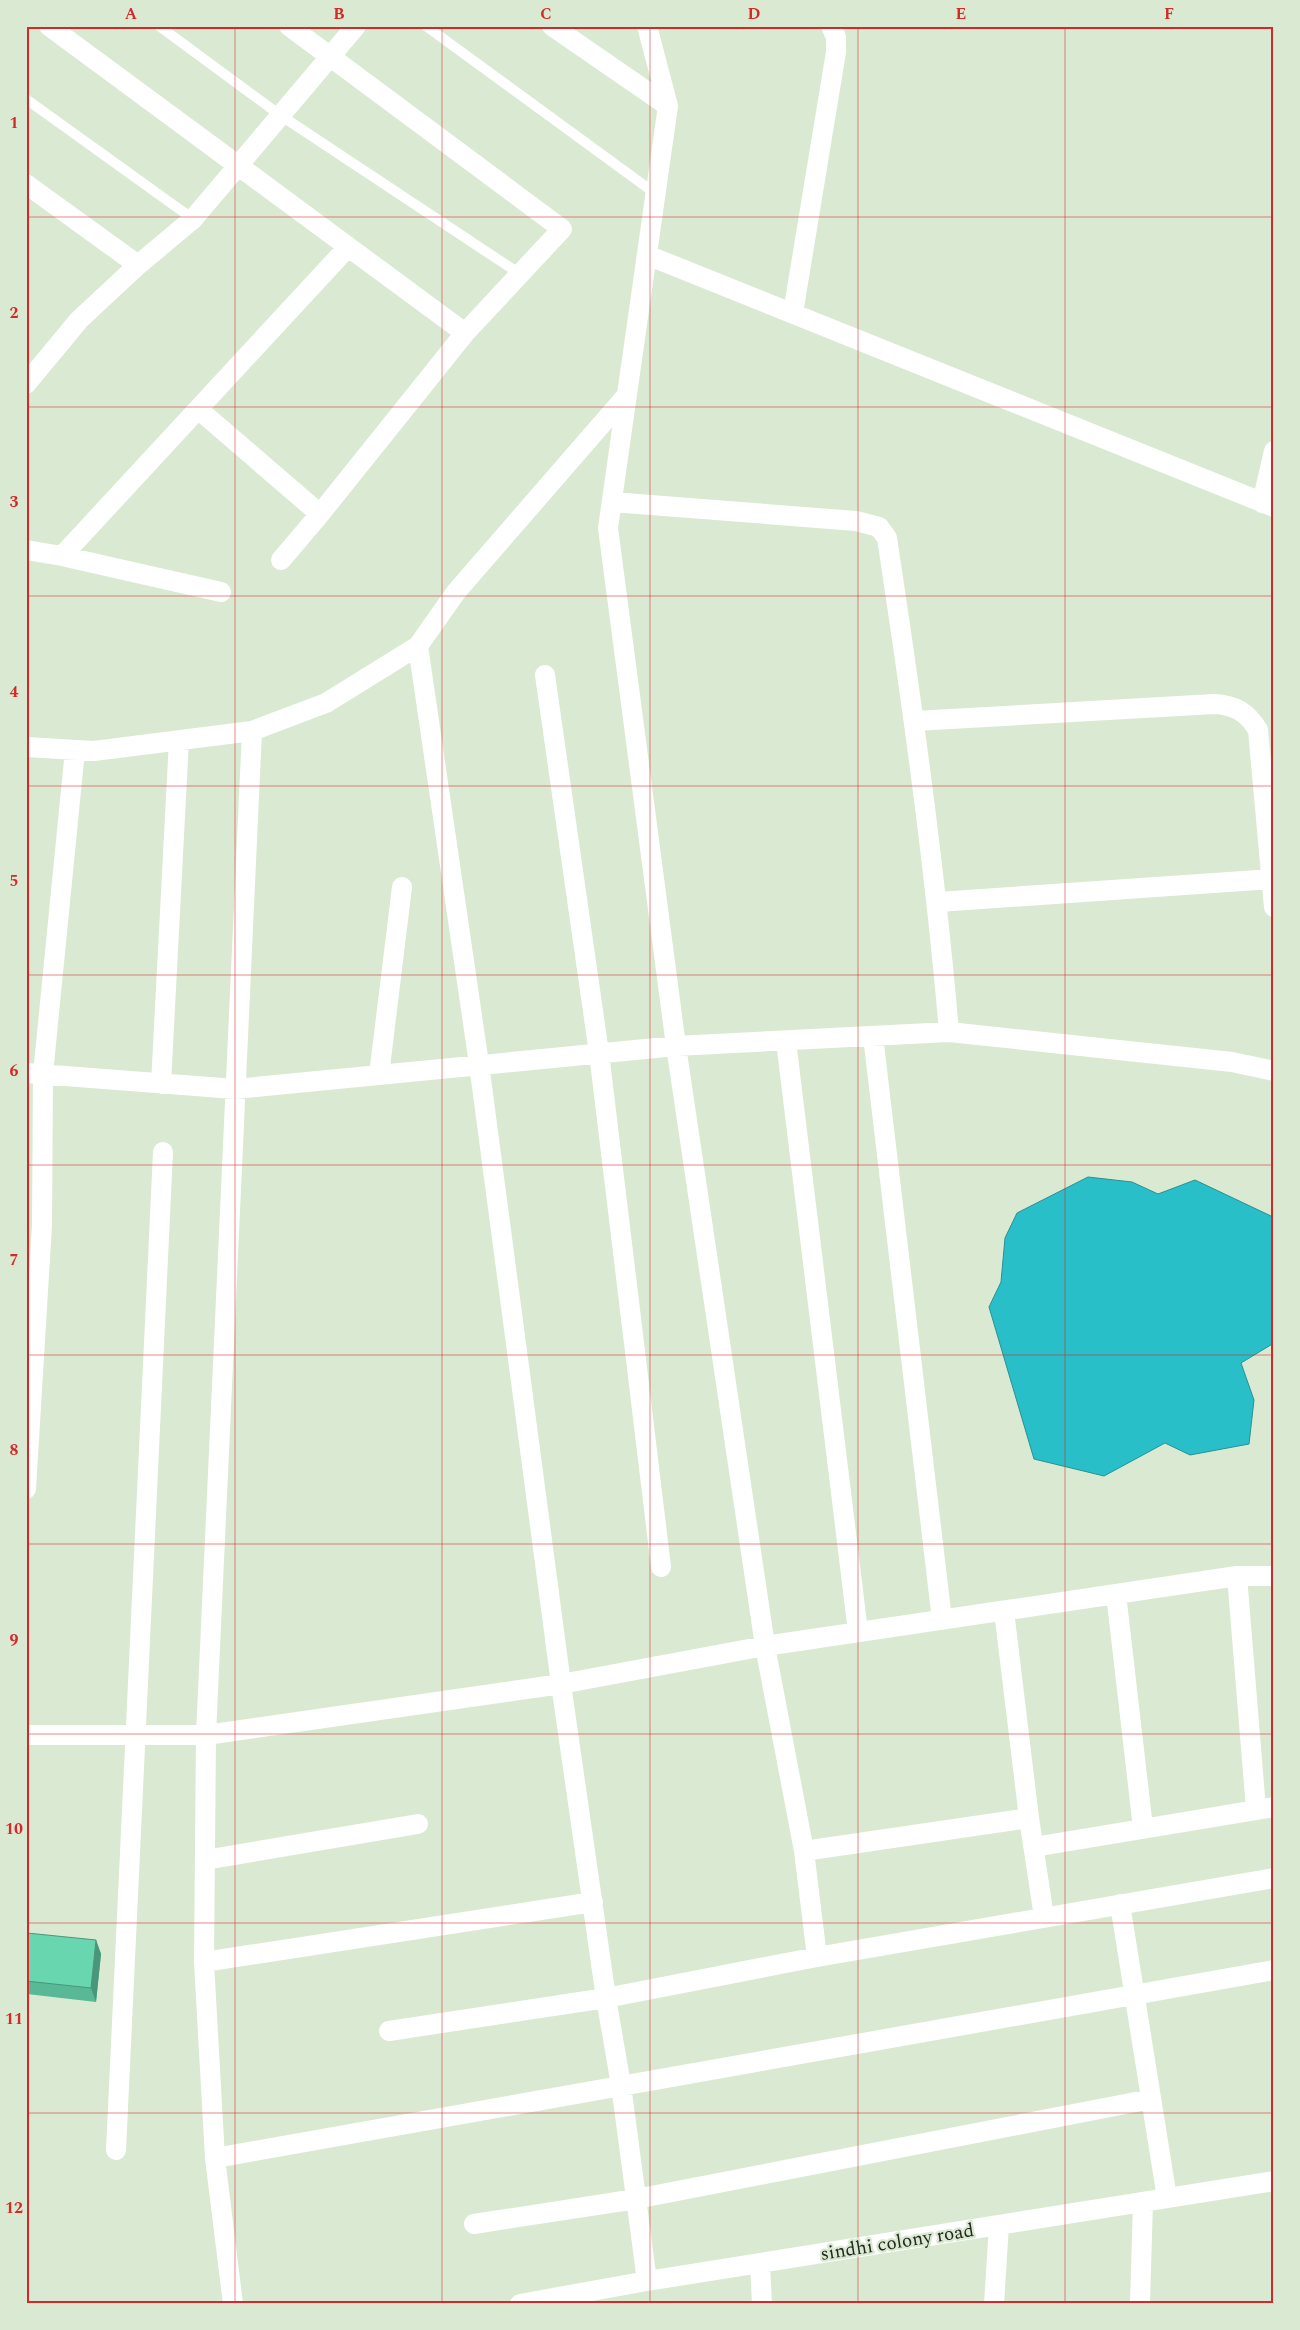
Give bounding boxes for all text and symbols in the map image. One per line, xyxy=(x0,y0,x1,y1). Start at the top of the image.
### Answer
text: A xyxy=(125,2,138,26)
text: B xyxy=(333,2,345,26)
text: C xyxy=(540,2,552,26)
text: D xyxy=(748,2,761,26)
text: E xyxy=(956,2,966,26)
text: F xyxy=(1164,2,1174,26)
text: 1 xyxy=(10,111,18,135)
text: 2 xyxy=(10,301,19,325)
text: 3 xyxy=(10,490,19,514)
text: 4 xyxy=(10,680,19,704)
text: 5 xyxy=(10,869,18,893)
text: 6 xyxy=(10,1059,19,1083)
text: 7 xyxy=(10,1248,19,1272)
text: 8 xyxy=(10,1438,19,1462)
text: 9 xyxy=(10,1628,19,1652)
text: 10 xyxy=(5,1817,23,1841)
text: 11 xyxy=(5,2007,23,2031)
text: 12 xyxy=(5,2196,23,2220)
street label: sindhi colony road xyxy=(818,2216,976,2269)

